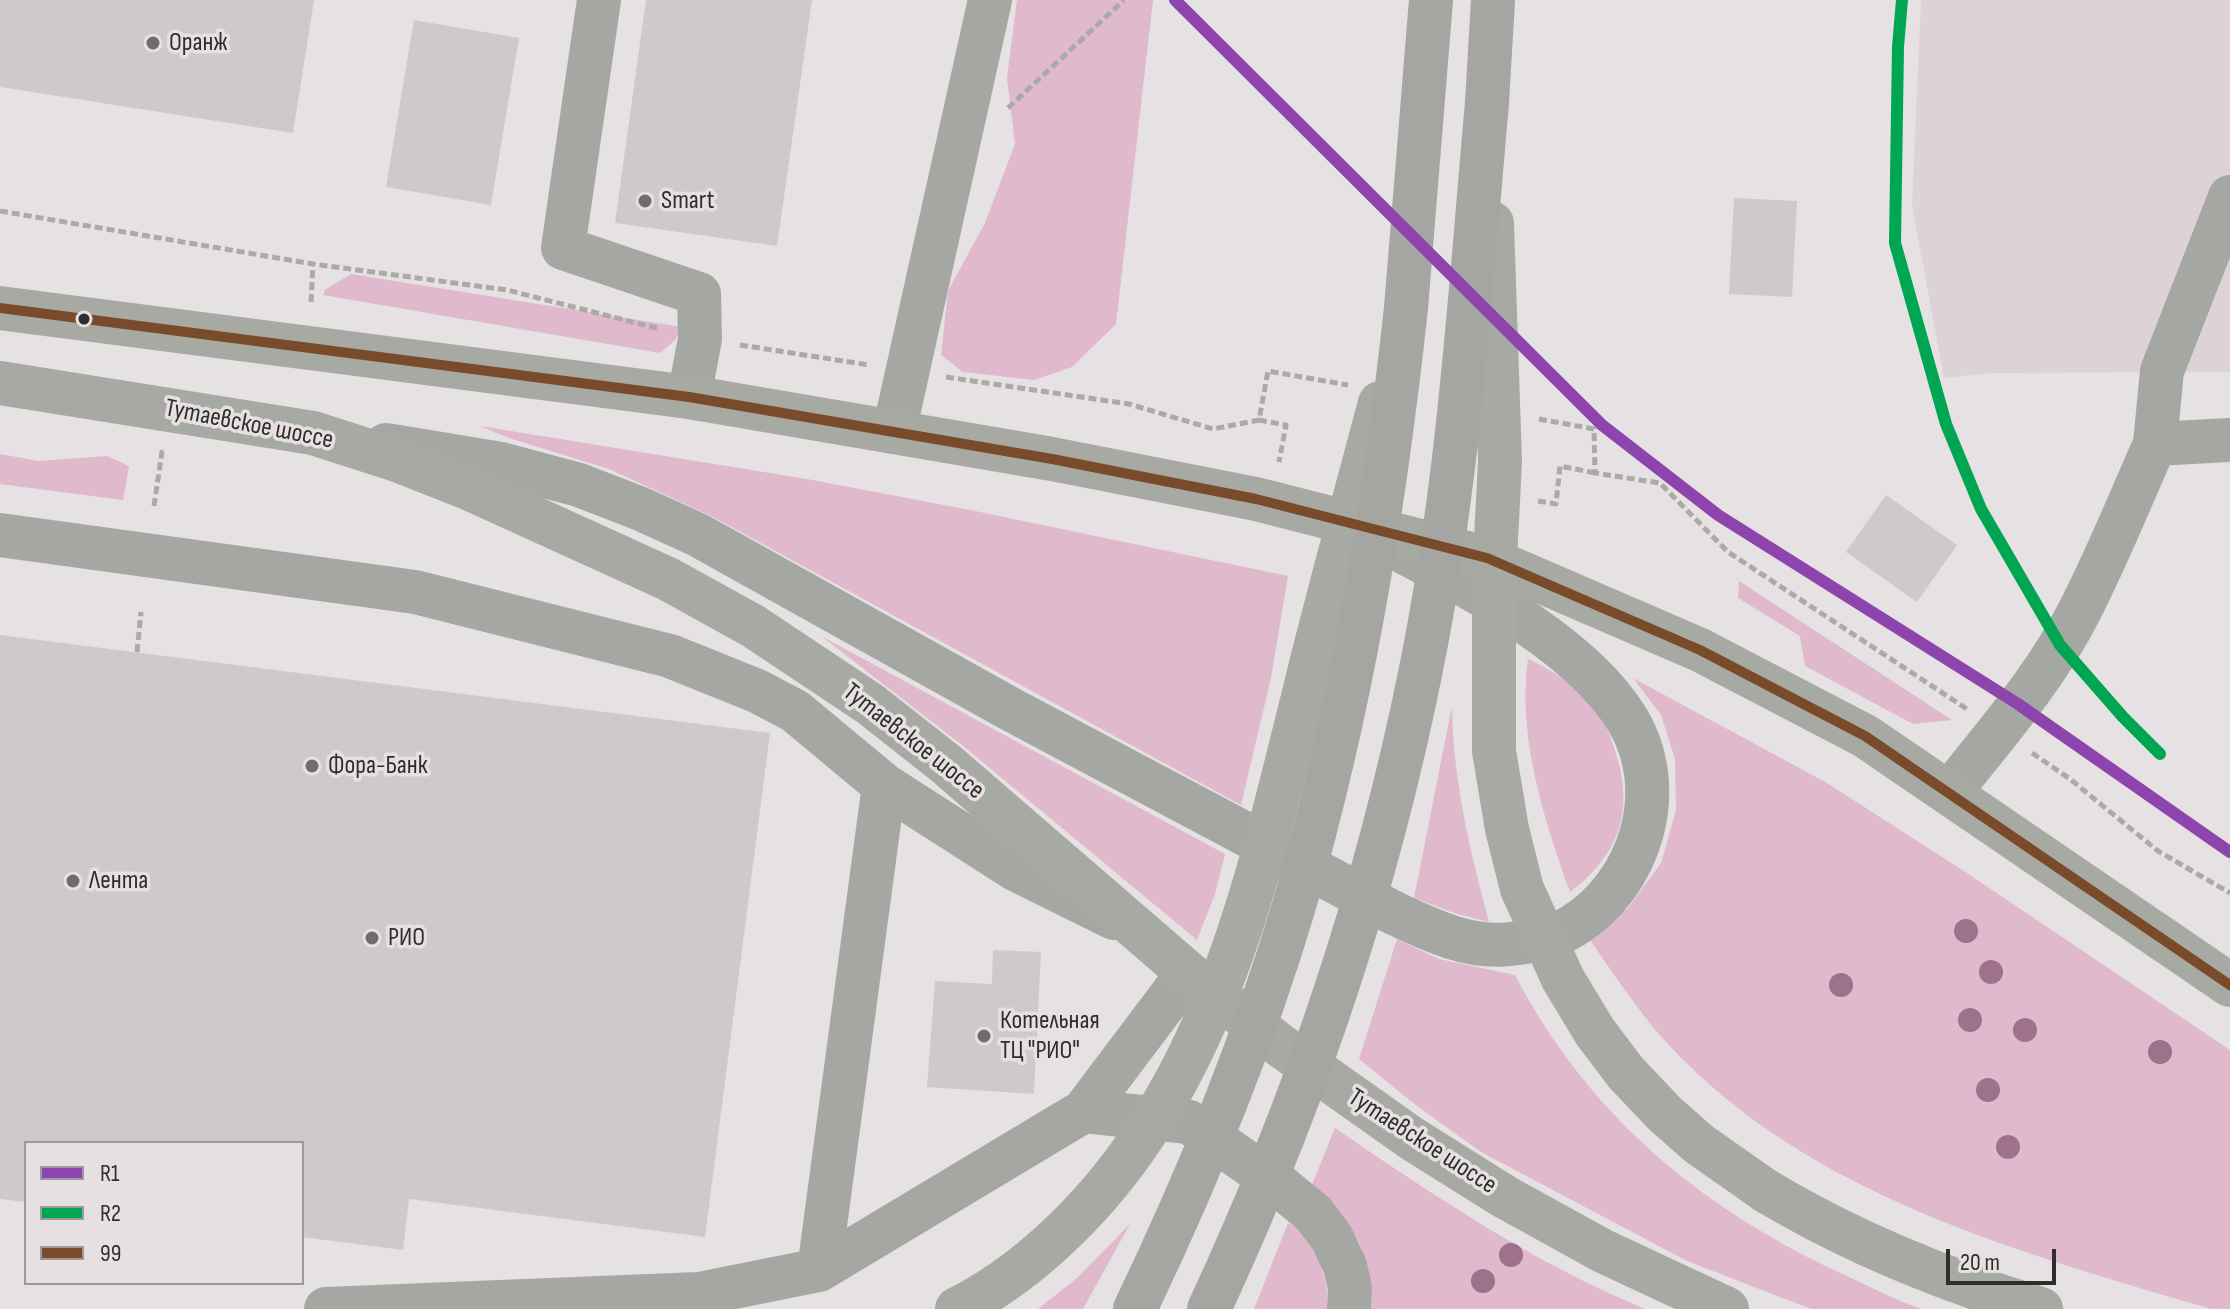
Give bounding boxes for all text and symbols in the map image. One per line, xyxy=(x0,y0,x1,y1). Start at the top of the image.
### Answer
place label: Оранж xyxy=(169,27,227,59)
marker: Оранж xyxy=(144,34,162,52)
place label: Smart xyxy=(661,185,715,217)
marker: Smart xyxy=(636,192,654,210)
unlabelled marker xyxy=(76,311,92,327)
street label: Тутаевское шоссе xyxy=(162,393,336,457)
street label: Тутаевское шоссе xyxy=(836,677,990,807)
place label: Фора-Банк xyxy=(328,750,428,782)
marker: Фора-Банк xyxy=(303,757,321,775)
place label: Лента xyxy=(89,865,148,897)
marker: Лента xyxy=(64,872,82,890)
place label: РИО xyxy=(388,922,425,954)
marker: РИО xyxy=(363,929,381,947)
place label: Котельная ТЦ "РИО" xyxy=(1000,1005,1100,1066)
marker: Котельная ТЦ "РИО" xyxy=(975,1027,993,1045)
street label: Тутаевское шоссе xyxy=(1342,1082,1502,1202)
legend xyxy=(24,1141,304,1285)
text: R1 xyxy=(100,1159,120,1188)
text: R2 xyxy=(100,1199,121,1228)
scale bar xyxy=(1950,1233,2060,1283)
text: 99 xyxy=(100,1239,121,1268)
text: 20 m xyxy=(1960,1248,2000,1277)

